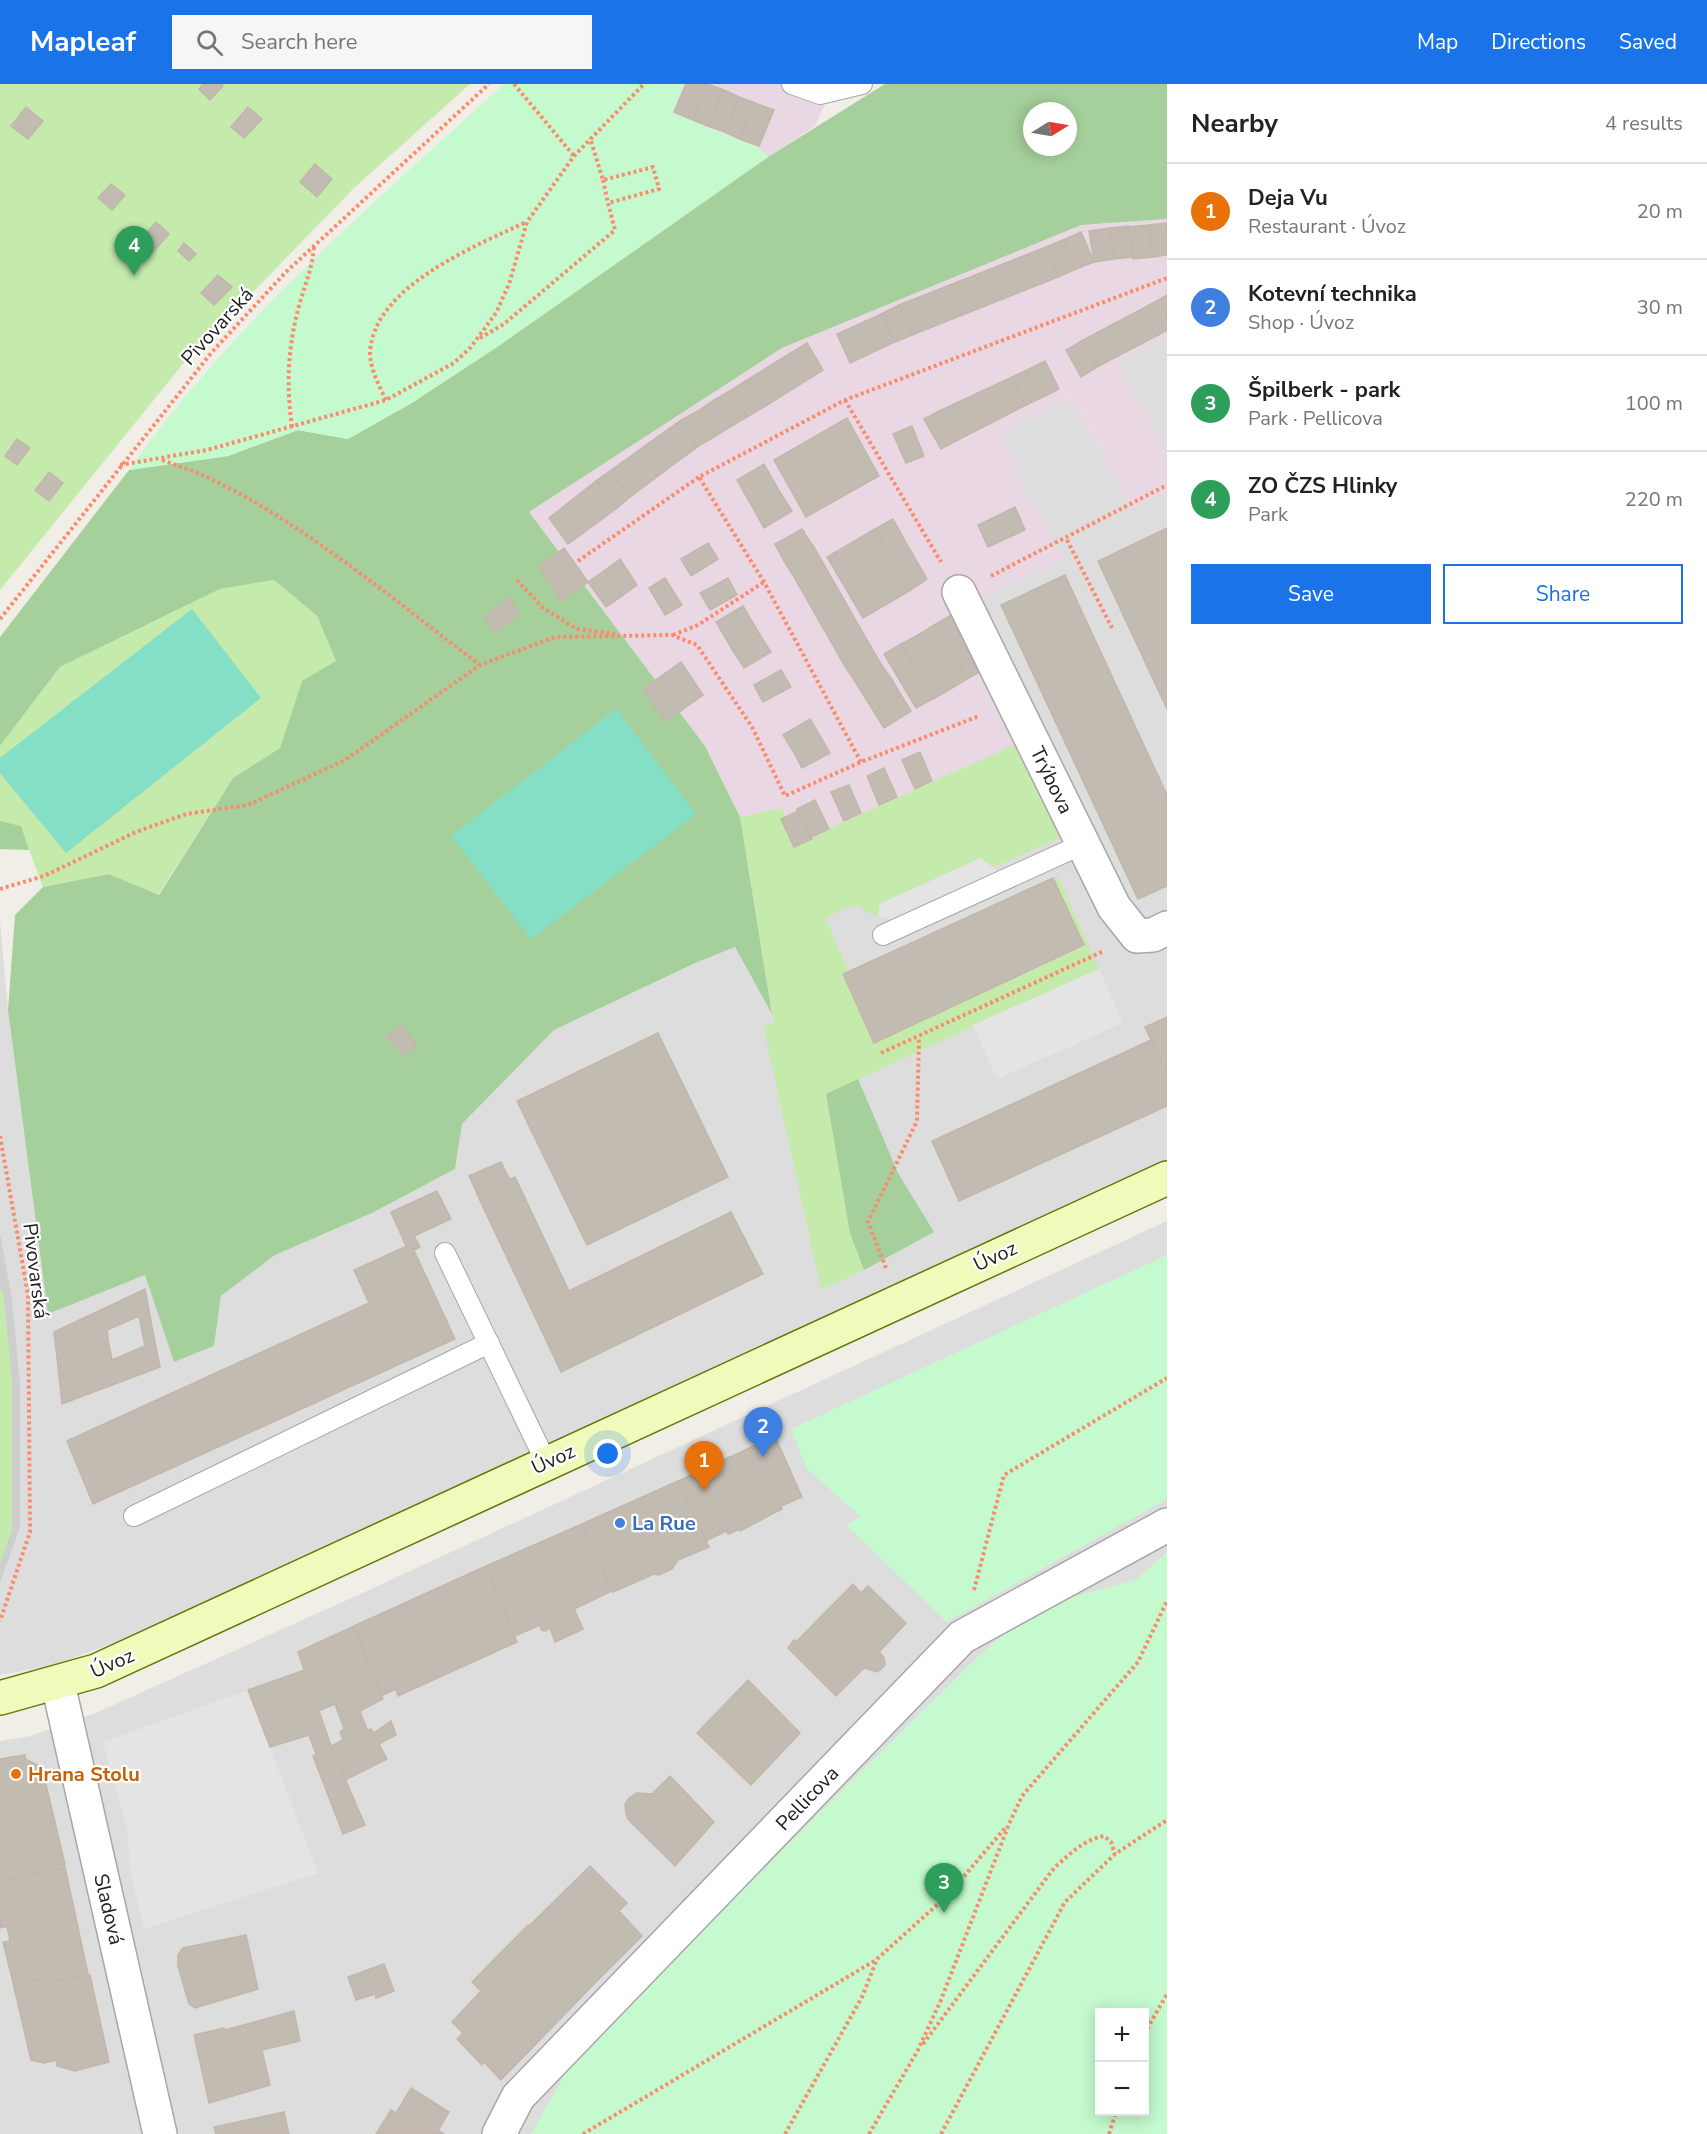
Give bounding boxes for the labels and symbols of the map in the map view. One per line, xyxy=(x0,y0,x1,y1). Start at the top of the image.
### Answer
north arrow xyxy=(1023,102,1077,156)
pin: 4 xyxy=(114,226,154,276)
street label: Pivovarská xyxy=(175,282,260,371)
street label: Trýbova xyxy=(1024,742,1079,818)
street label: Pivovarská xyxy=(16,1222,55,1321)
street label: Úvoz xyxy=(969,1235,1021,1278)
pin: 2 xyxy=(744,1408,783,1457)
street label: Úvoz xyxy=(527,1438,579,1481)
your location xyxy=(593,1439,622,1468)
pin: 1 xyxy=(684,1442,724,1491)
place label: La Rue xyxy=(632,1510,696,1537)
marker: La Rue xyxy=(613,1516,627,1530)
street label: Úvoz xyxy=(86,1642,138,1685)
street label: Pellicova xyxy=(770,1760,845,1837)
place label: Hrana Stolu xyxy=(28,1761,140,1788)
marker: Hrana Stolu xyxy=(9,1767,23,1781)
pin: 3 xyxy=(924,1864,964,1913)
street label: Sladová xyxy=(87,1871,130,1947)

